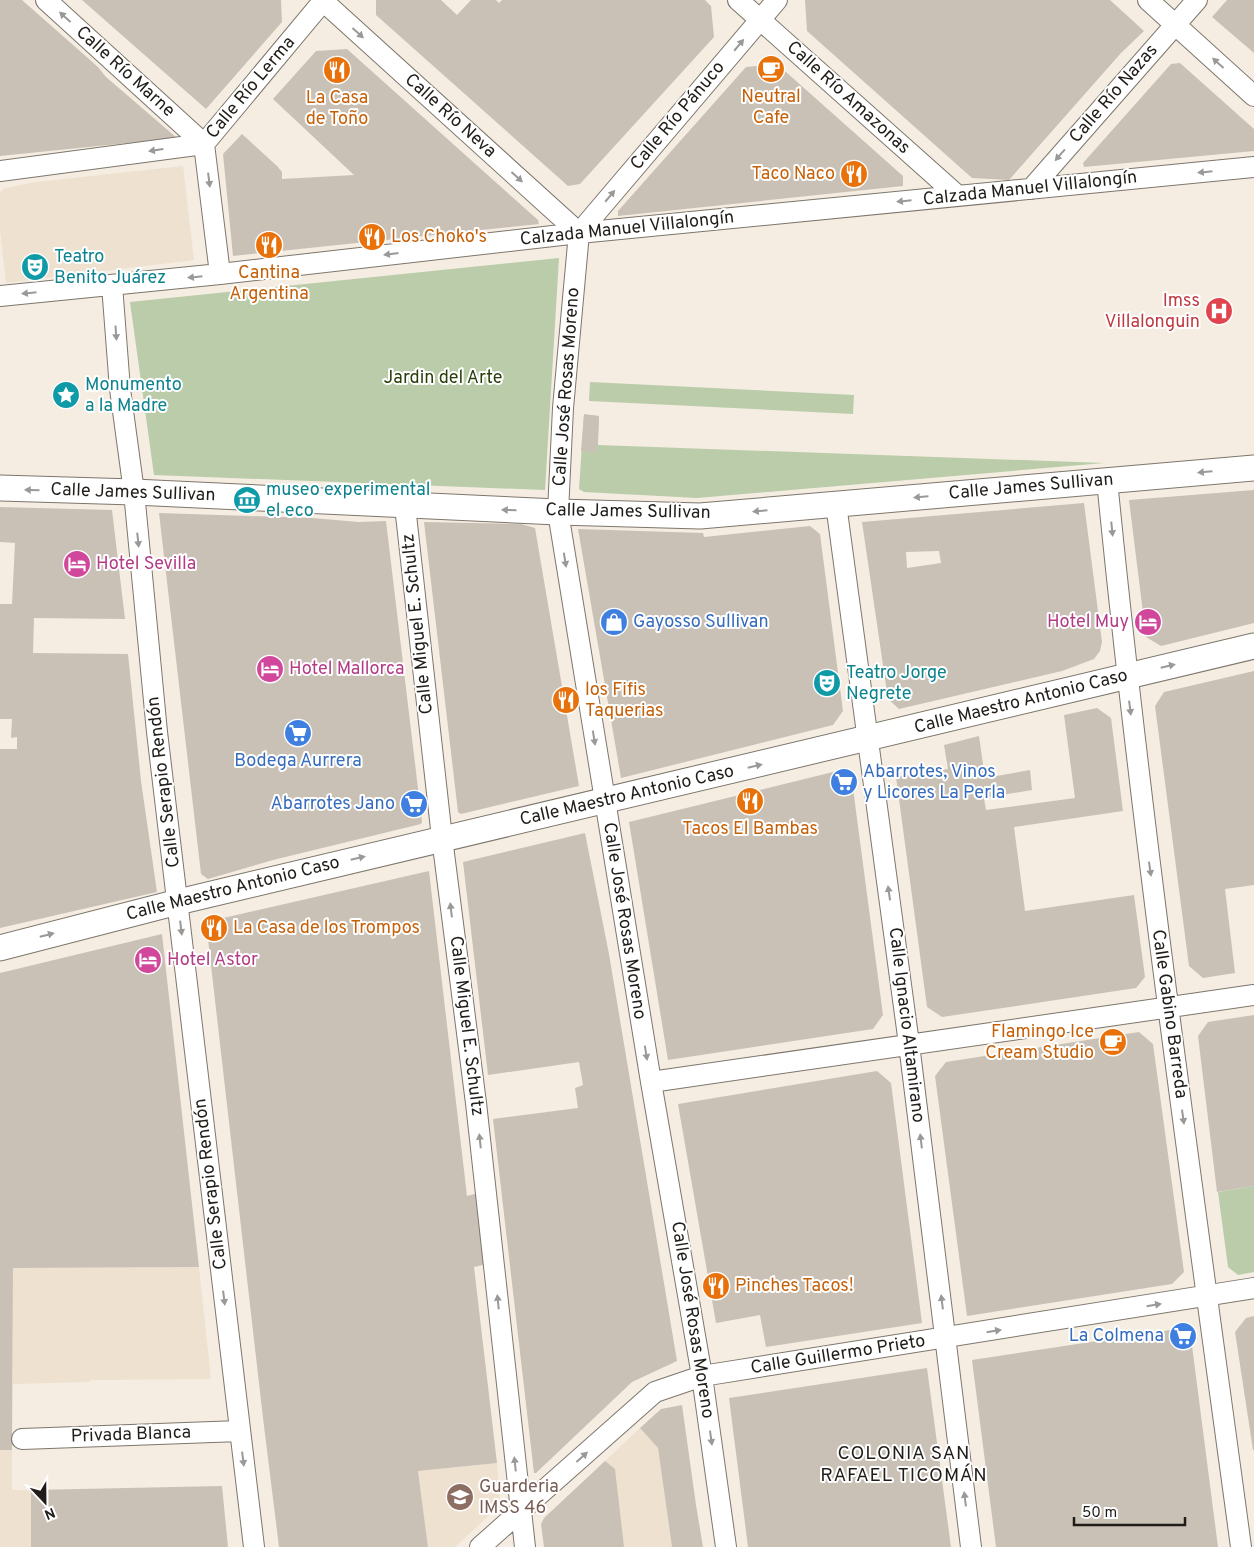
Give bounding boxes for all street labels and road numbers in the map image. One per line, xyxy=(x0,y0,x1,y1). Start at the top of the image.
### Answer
street label: Calle Río Marne xyxy=(71,21,179,123)
street label: Calle Río Lerma xyxy=(201,32,301,144)
street label: Calle Río Amazonas xyxy=(781,36,915,160)
street label: Calle Río Nazas xyxy=(1065,40,1163,148)
street label: Calle Río Pánuco xyxy=(626,57,730,175)
street label: Calle Río Neva xyxy=(399,69,501,163)
street label: Calzada Manuel Villalongín xyxy=(922,166,1138,212)
street label: Calzada Manuel Villalongín xyxy=(519,206,735,252)
street label: Calle José Rosas Moreno xyxy=(549,287,585,487)
street label: Calle James Sullivan xyxy=(948,468,1114,506)
street label: Calle James Sullivan xyxy=(50,479,216,507)
street label: Calle James Sullivan xyxy=(545,499,711,525)
street label: Calle Miguel E. Schultz xyxy=(397,533,439,715)
street label: Calle Maestro Antonio Caso xyxy=(912,664,1130,740)
street label: Calle Serapio Rendón xyxy=(142,695,186,869)
street label: Calle Maestro Antonio Caso xyxy=(518,760,736,832)
street label: Calle José Rosas Moreno xyxy=(597,821,651,1021)
street label: Calle Maestro Antonio Caso xyxy=(124,851,342,927)
street label: Calle Ignacio Altamirano xyxy=(883,926,929,1124)
street label: Calle Gabino Barreda xyxy=(1146,928,1192,1100)
street label: Calle Miguel E. Schultz xyxy=(444,934,488,1118)
street label: Calle Serapio Rendón xyxy=(189,1097,233,1271)
street label: Calle José Rosas Moreno xyxy=(665,1220,719,1420)
street label: Calle Guillermo Prieto xyxy=(749,1330,927,1380)
street label: Privada Blanca xyxy=(71,1421,191,1449)

